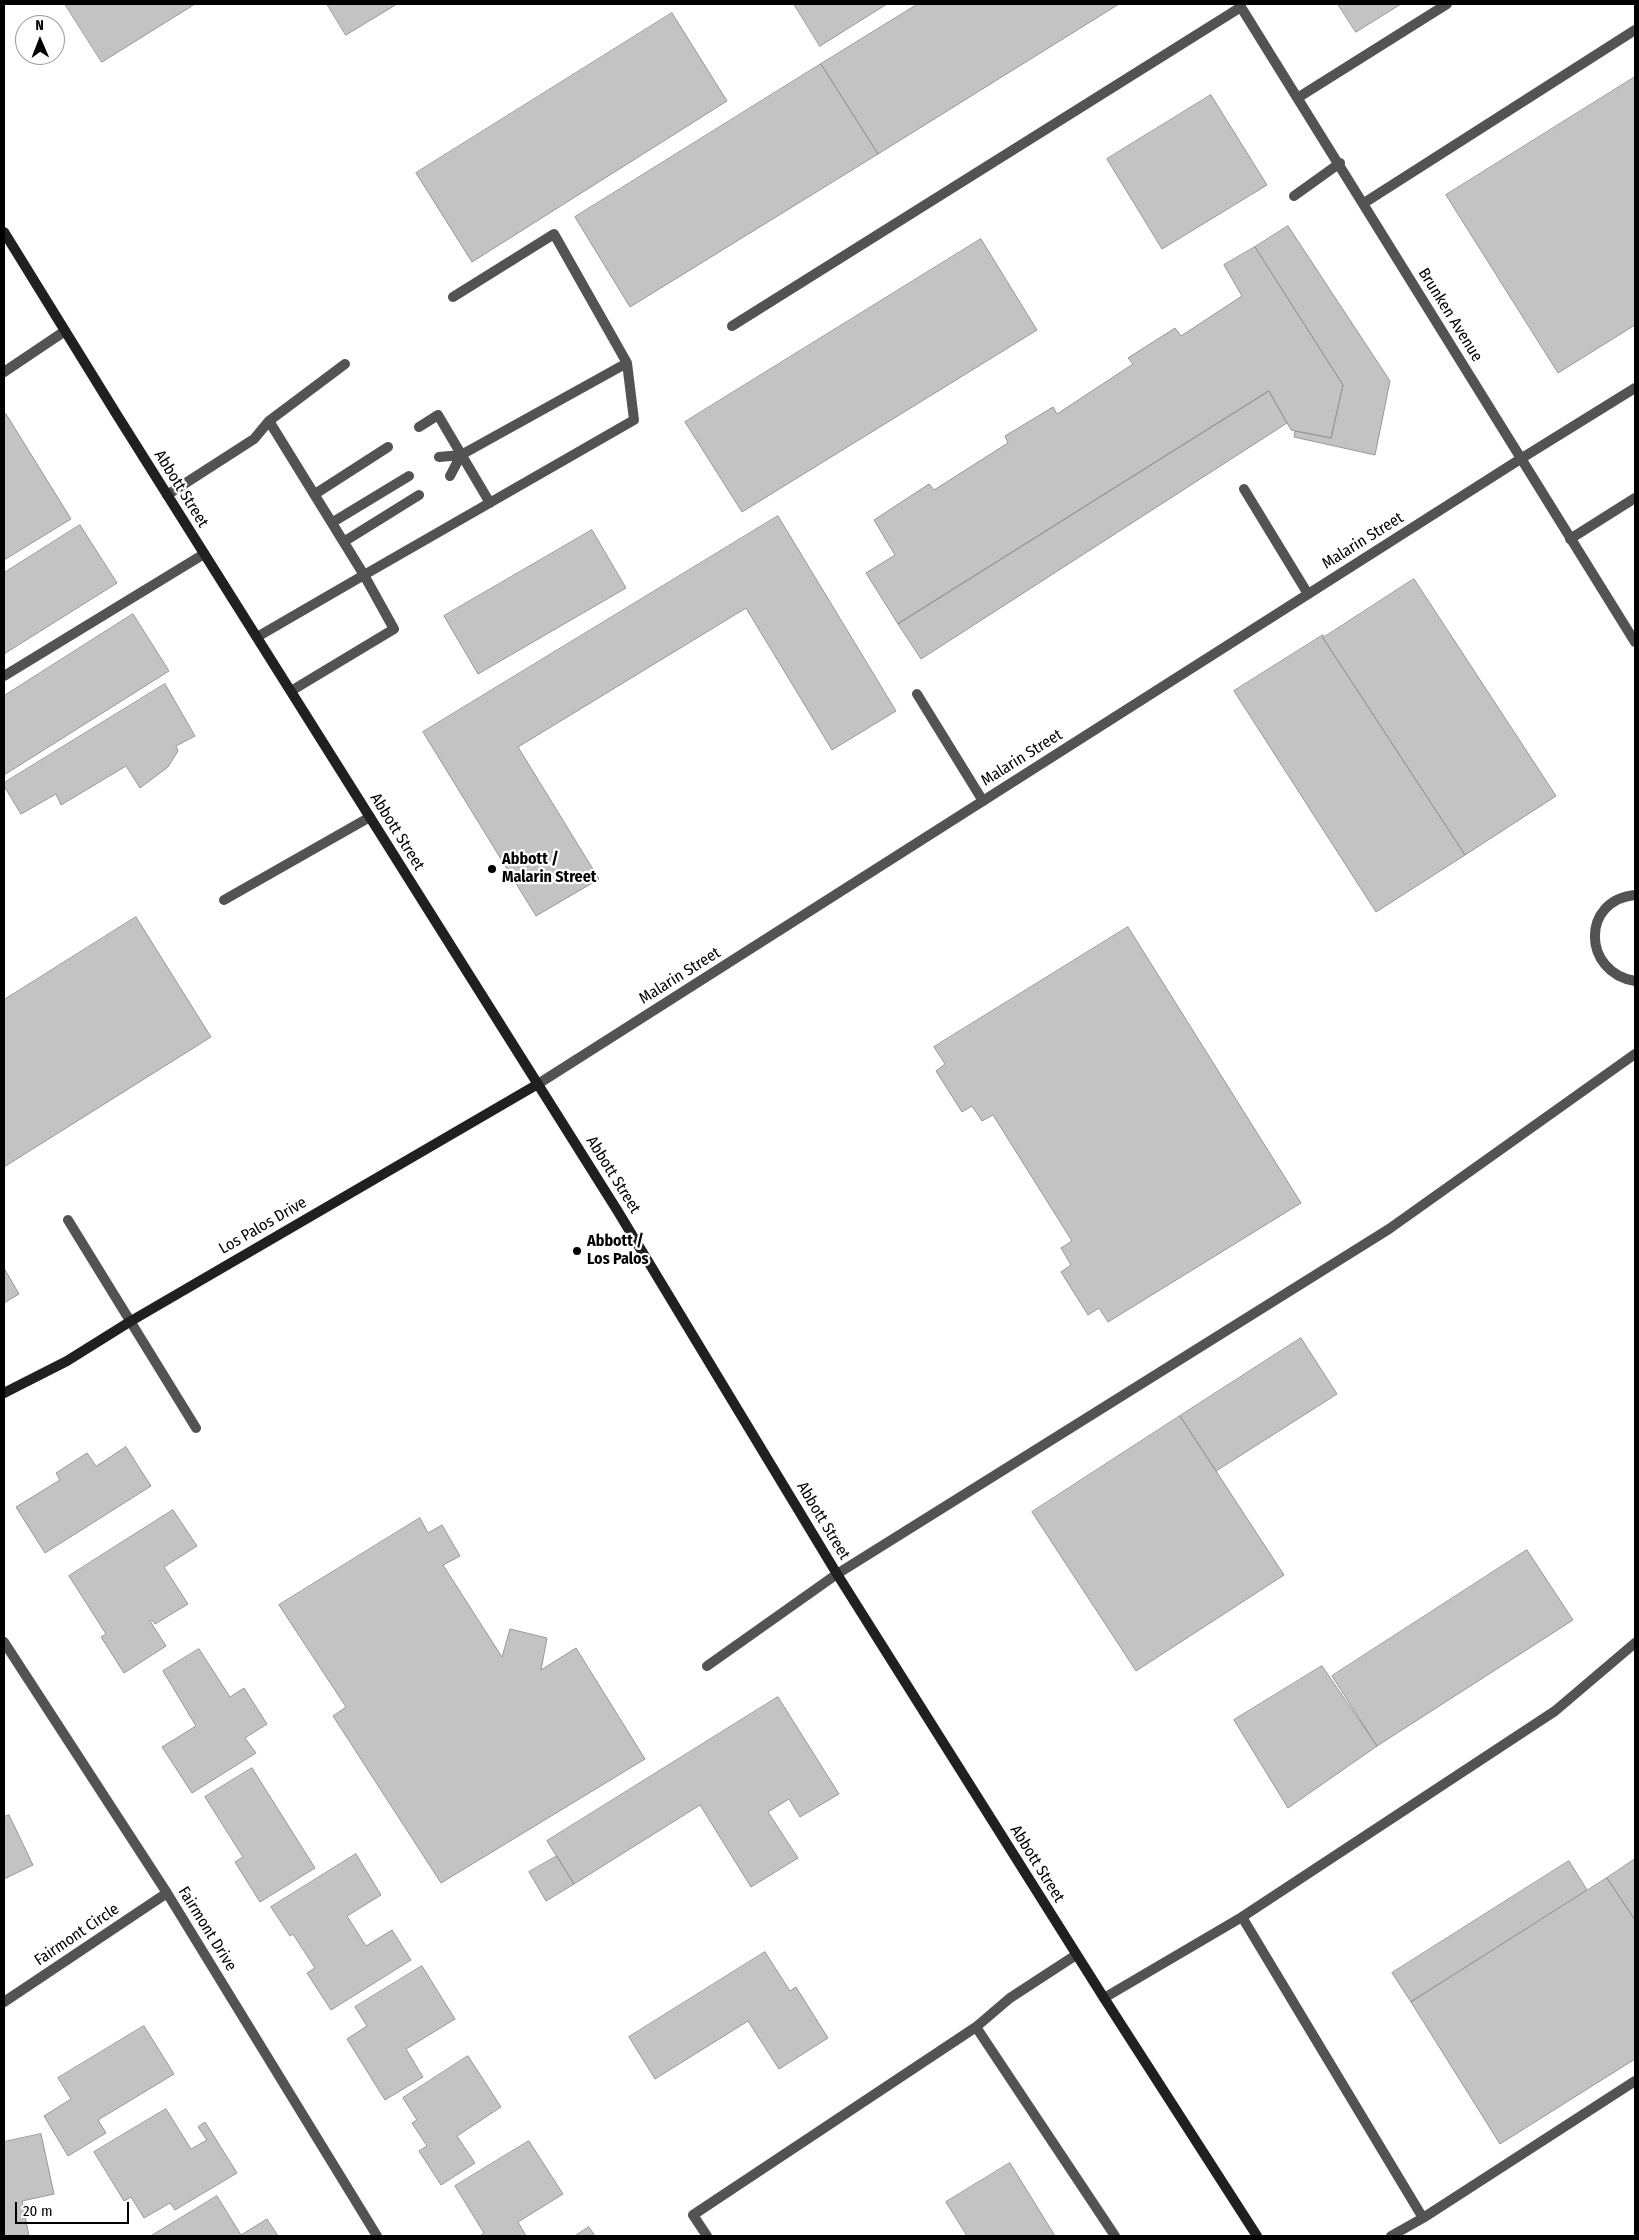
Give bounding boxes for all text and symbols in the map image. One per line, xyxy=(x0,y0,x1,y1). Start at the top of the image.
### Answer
north arrow xyxy=(15,15,65,65)
text: N xyxy=(35,17,44,34)
street label: Brunken Avenue xyxy=(1414,265,1486,365)
street label: Abbott Street xyxy=(150,447,212,531)
street label: Malarin Street xyxy=(1319,508,1407,574)
street label: Malarin Street xyxy=(978,725,1066,791)
street label: Abbott Street xyxy=(366,790,428,874)
place label: Abbott / Malarin Street xyxy=(502,850,596,888)
marker: Abbott / Malarin Street xyxy=(486,863,498,875)
street label: Malarin Street xyxy=(636,943,724,1009)
street label: Abbott Street xyxy=(582,1133,644,1217)
street label: Los Palos Drive xyxy=(216,1193,310,1259)
place label: Abbott / Los Palos xyxy=(587,1232,649,1270)
marker: Abbott / Los Palos xyxy=(571,1245,583,1257)
street label: Abbott Street xyxy=(792,1479,854,1563)
street label: Abbott Street xyxy=(1006,1822,1068,1906)
street label: Fairmont Drive xyxy=(174,1883,240,1975)
street label: Fairmont Circle xyxy=(31,1900,123,1970)
scale bar xyxy=(18,2192,131,2224)
text: 20 m xyxy=(23,2202,53,2220)

